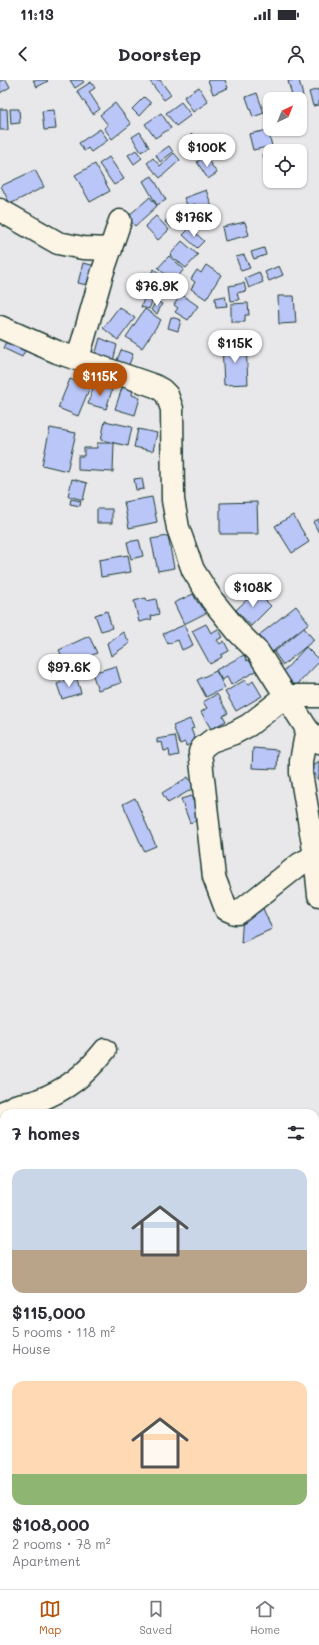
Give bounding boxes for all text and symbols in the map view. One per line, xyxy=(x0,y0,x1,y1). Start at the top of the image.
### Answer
text: 11:13 xyxy=(20,4,54,24)
text: Doorstep xyxy=(118,42,201,66)
icon: back xyxy=(12,43,34,65)
icon: person xyxy=(285,43,307,65)
north arrow xyxy=(263,92,307,136)
map controls xyxy=(263,92,307,188)
pin: $100K xyxy=(179,134,235,168)
text: $100K xyxy=(187,138,227,155)
button: locate xyxy=(263,144,307,188)
pin: $176K xyxy=(166,204,222,238)
text: $176K xyxy=(175,208,213,225)
pin: $76.9K xyxy=(124,273,190,307)
text: $76.9K xyxy=(135,277,179,294)
pin: $115K xyxy=(207,330,263,364)
text: $115K xyxy=(217,334,253,351)
pin: $115K xyxy=(72,363,128,397)
text: $115K xyxy=(82,367,118,384)
pin: $108K xyxy=(225,574,281,608)
text: $108K xyxy=(234,578,272,595)
pin: $97.6K xyxy=(36,654,102,688)
text: $97.6K xyxy=(47,658,91,675)
text: 7 homes xyxy=(12,1122,80,1144)
icon: filters xyxy=(285,1122,307,1144)
icon: home xyxy=(124,1195,196,1267)
text: $115,000 xyxy=(12,1301,86,1323)
text: 5 rooms · 118 m² xyxy=(12,1323,115,1340)
text: House xyxy=(12,1340,50,1357)
icon: home xyxy=(124,1407,196,1479)
text: $108,000 xyxy=(12,1513,90,1535)
text: 2 rooms · 78 m² xyxy=(12,1535,111,1552)
text: Apartment xyxy=(12,1552,81,1569)
tab: Map xyxy=(39,1598,61,1637)
tab: Saved xyxy=(139,1598,172,1637)
tab: Home xyxy=(250,1598,280,1637)

